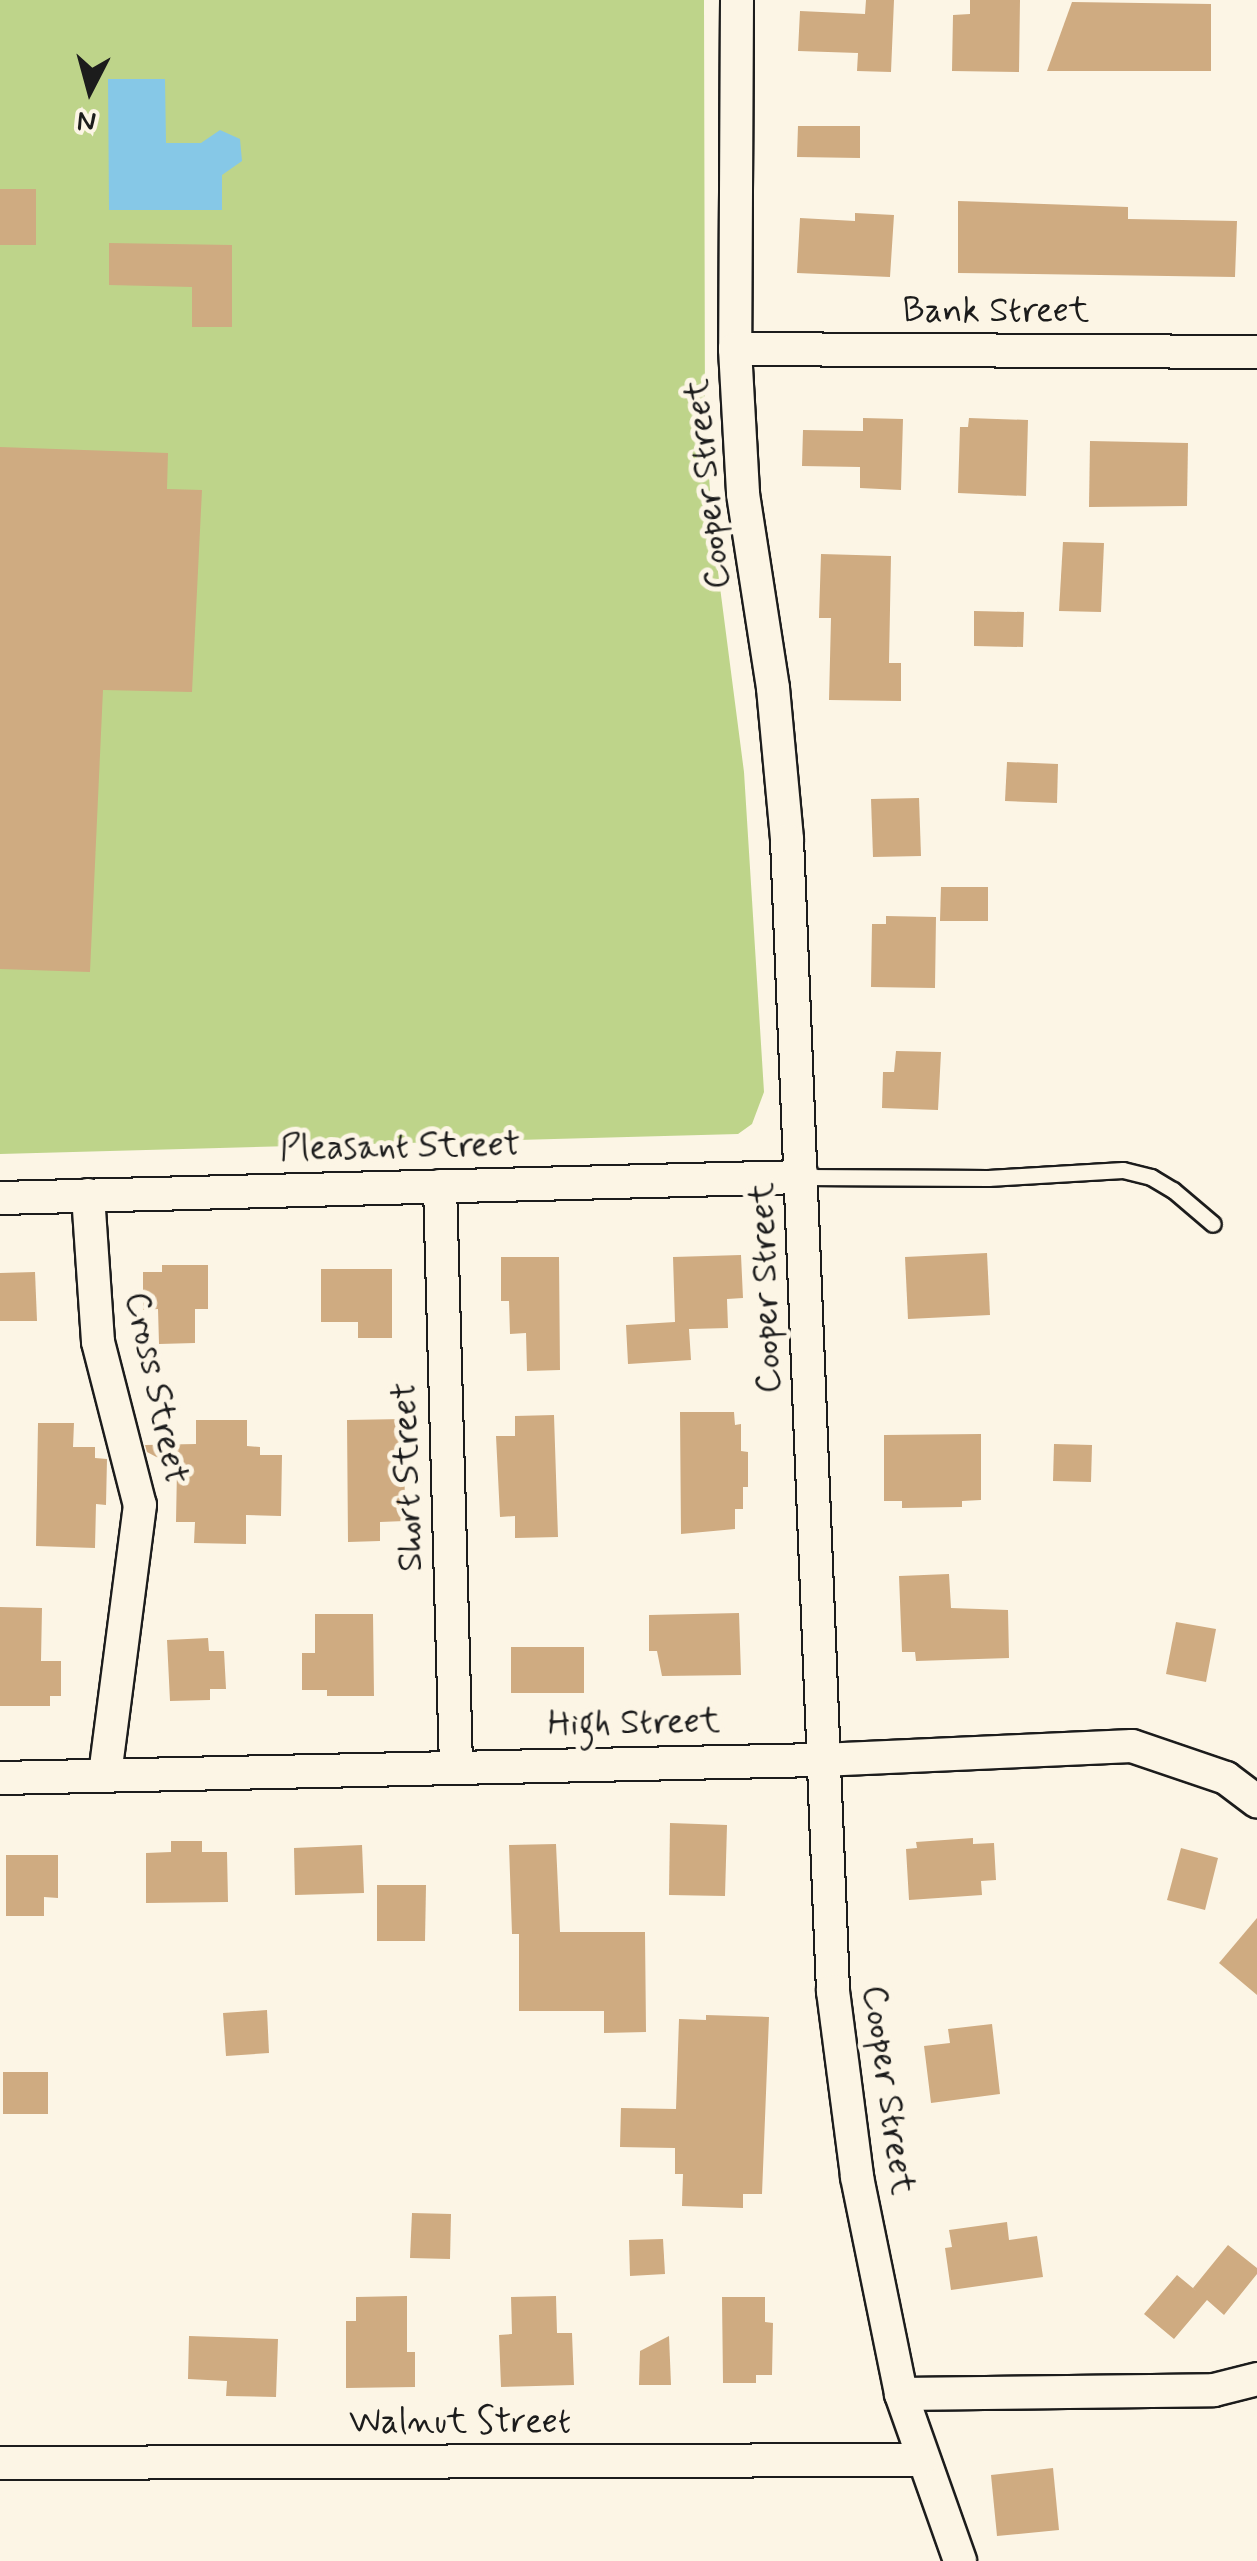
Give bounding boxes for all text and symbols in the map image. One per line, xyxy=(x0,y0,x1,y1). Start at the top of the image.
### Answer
north arrow xyxy=(40,40,140,140)
text: N xyxy=(76,101,98,140)
street label: Bank Street xyxy=(903,290,1089,332)
street label: Cooper Street xyxy=(676,377,740,591)
street label: Pleasant Street xyxy=(280,1124,520,1170)
street label: Cooper Street xyxy=(741,1182,791,1394)
street label: Cross Street xyxy=(115,1289,197,1487)
street label: Short Street xyxy=(384,1383,432,1571)
street label: High Street xyxy=(547,1700,721,1746)
street label: Cooper Street xyxy=(853,1983,923,2197)
street label: Walnut Street xyxy=(346,2401,574,2443)

